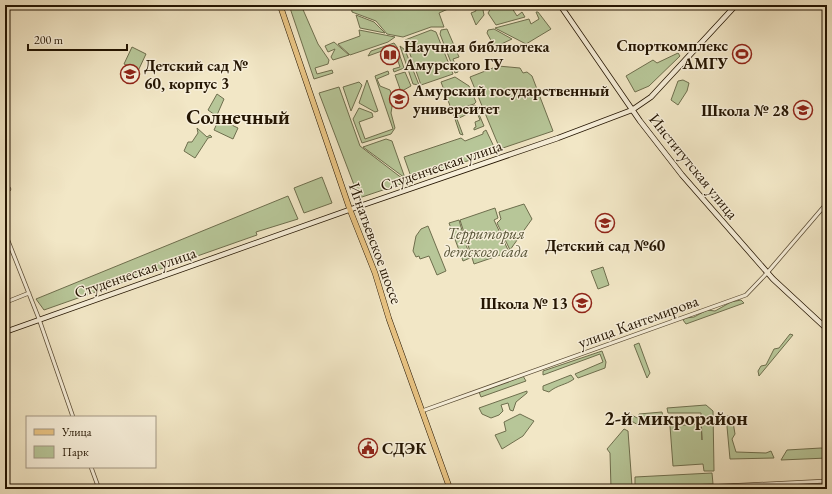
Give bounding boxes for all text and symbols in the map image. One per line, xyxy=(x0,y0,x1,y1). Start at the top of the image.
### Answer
scale bar xyxy=(28,26,127,52)
text: 200 m xyxy=(34,32,64,48)
place label: Спорткомплекс АМГУ xyxy=(616,35,728,74)
place label: Научная библиотека Амурского ГУ xyxy=(403,36,550,75)
sports icon: Спорткомплекс АМГУ xyxy=(731,43,753,65)
library icon: Научная библиотека Амурского ГУ xyxy=(379,44,401,66)
place label: Детский сад № 60, корпус 3 xyxy=(144,55,248,94)
school or university icon: Детский сад № 60, корпус 3 xyxy=(119,63,141,85)
place label: Амурский государственный университет xyxy=(412,80,610,119)
school or university icon: Амурский государственный университет xyxy=(388,88,410,110)
school or university icon: Школа № 28 xyxy=(792,99,814,121)
place label: Школа № 28 xyxy=(701,100,789,121)
district label: Солнечный xyxy=(186,104,290,130)
street label: Институтская улица xyxy=(644,109,743,224)
street label: Студенческая улица xyxy=(378,135,505,196)
street label: Игнатьевское шоссе xyxy=(344,180,407,307)
school or university icon: Детский сад №60 xyxy=(594,212,616,234)
park label: Территория детского сада xyxy=(444,223,528,262)
place label: Детский сад №60 xyxy=(545,235,666,256)
street label: Студенческая улица xyxy=(72,242,199,303)
street label: улица Кантемирова xyxy=(575,290,702,353)
school or university icon: Школа № 13 xyxy=(571,292,593,314)
place label: Школа № 13 xyxy=(480,293,568,314)
district label: 2-й микрорайон xyxy=(604,405,748,431)
legend xyxy=(26,416,156,468)
text: Улица xyxy=(61,424,92,440)
public building icon: СДЭК xyxy=(357,437,379,459)
place label: СДЭК xyxy=(382,438,427,459)
text: Парк xyxy=(62,444,89,460)

